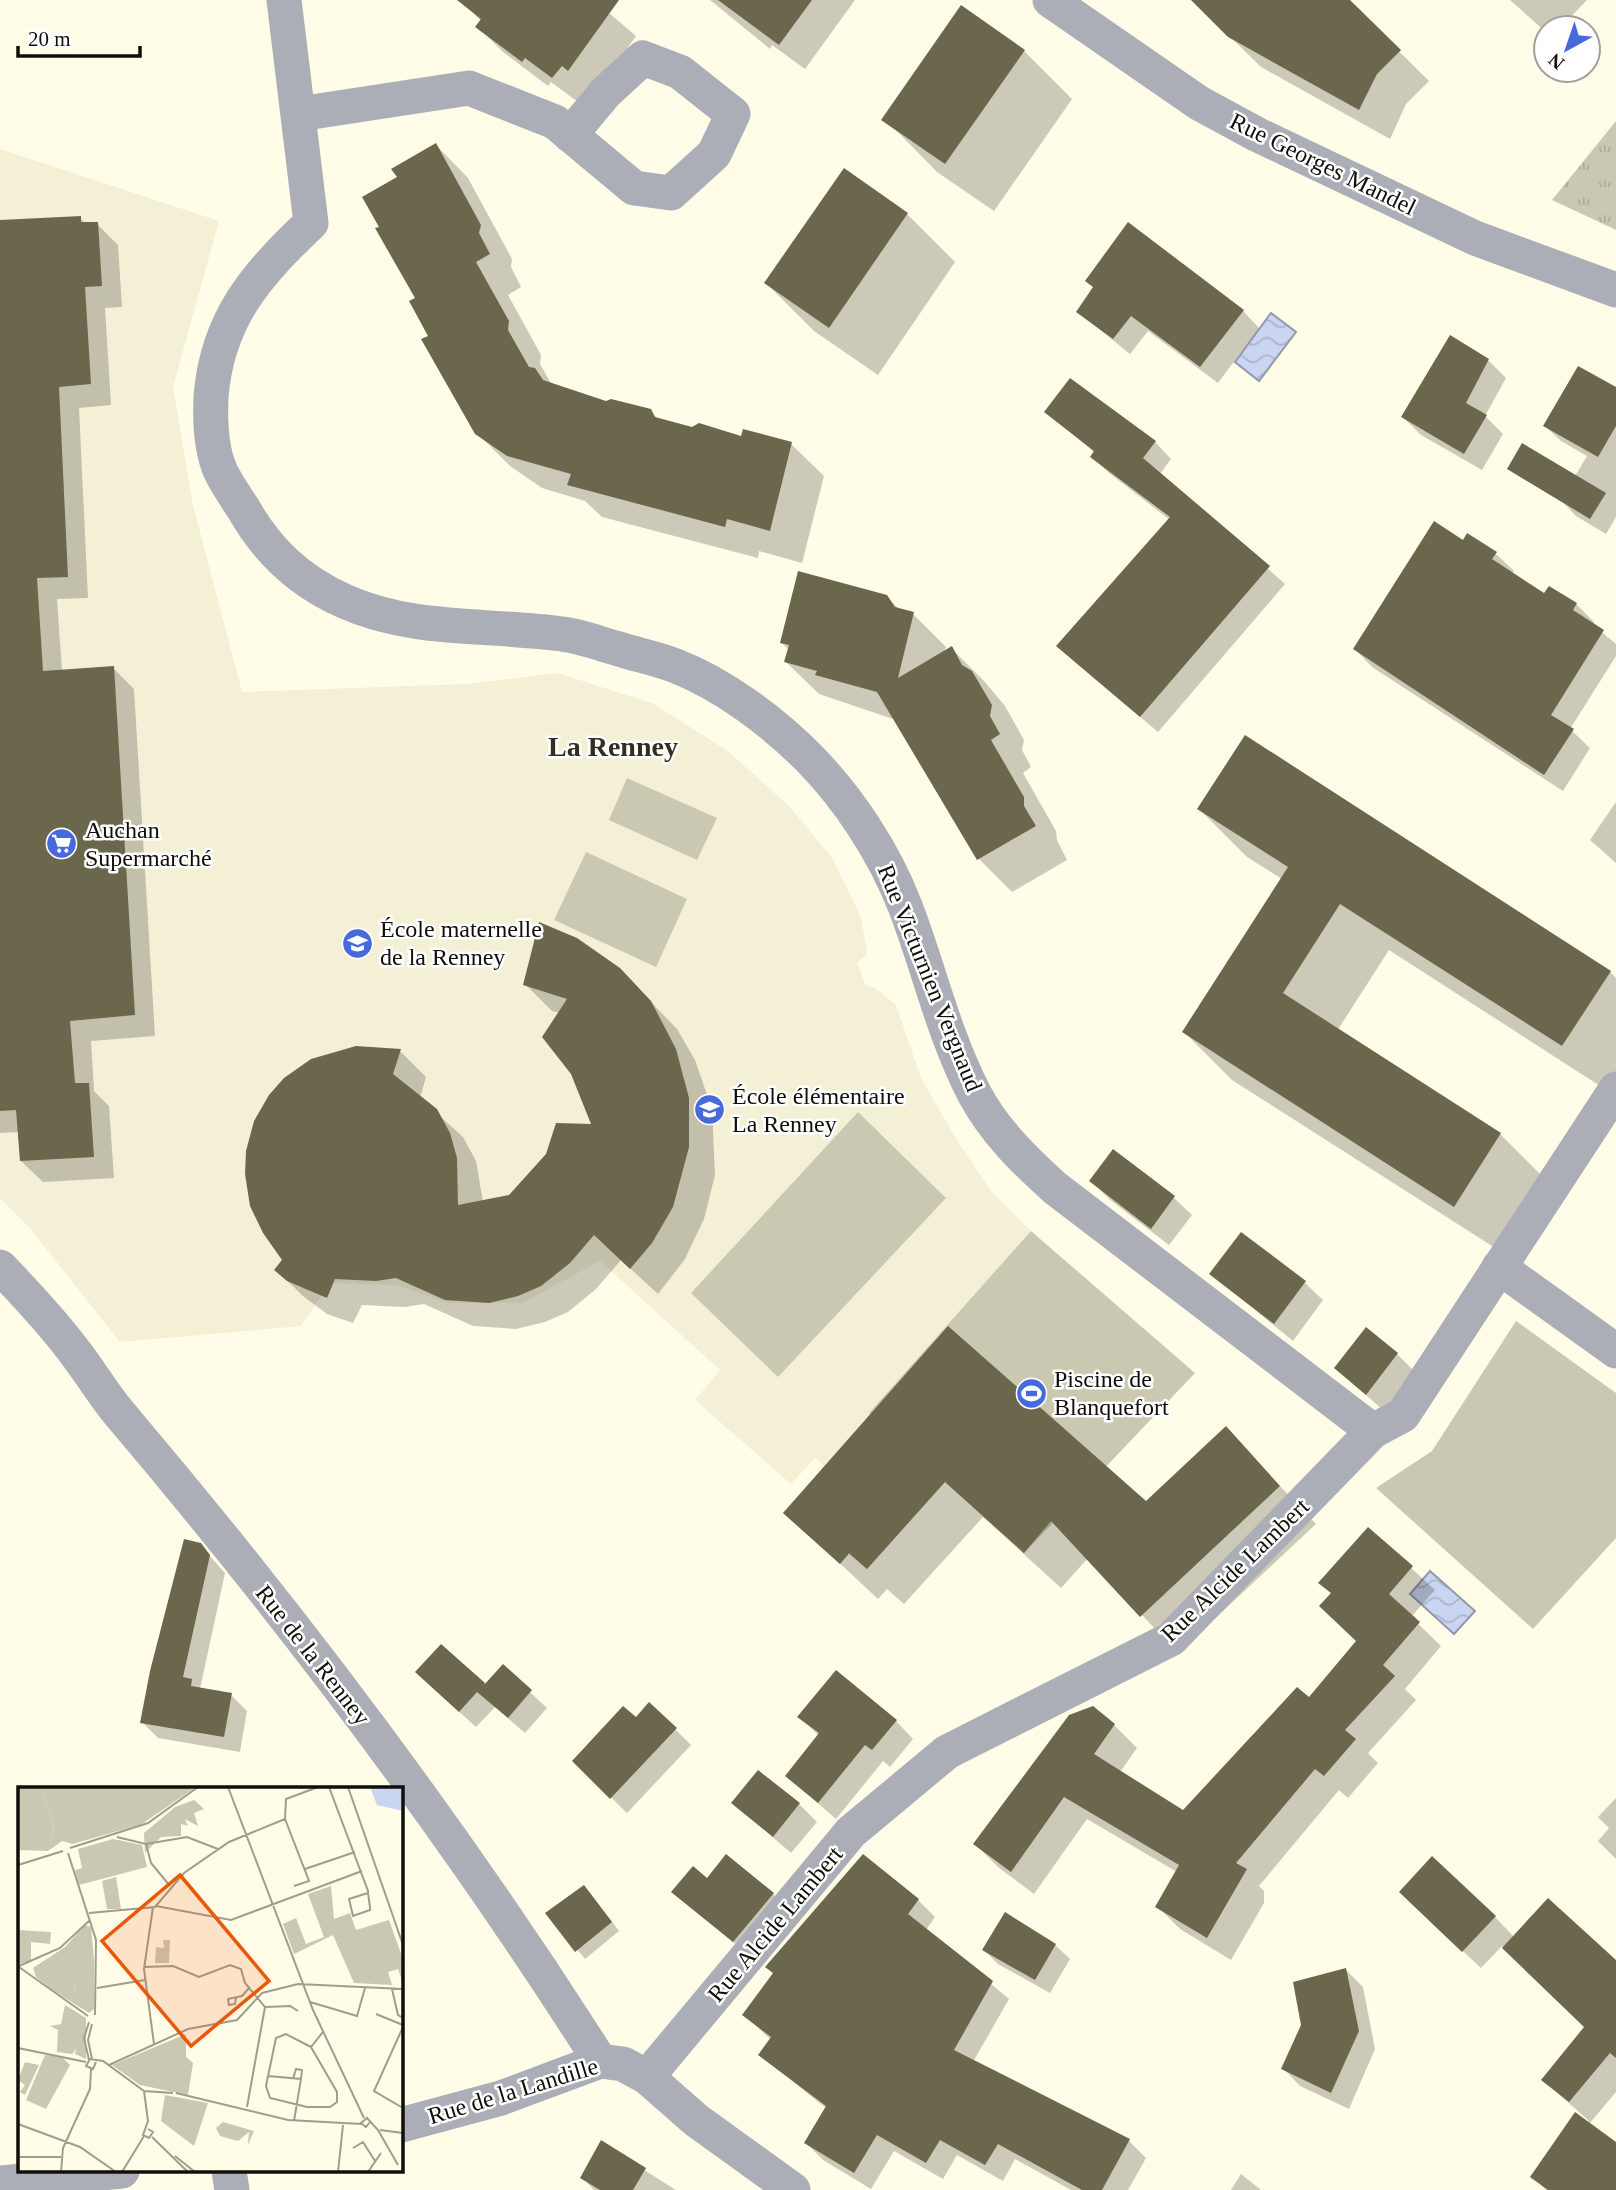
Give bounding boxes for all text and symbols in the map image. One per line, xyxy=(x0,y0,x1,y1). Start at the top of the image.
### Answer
scale bar xyxy=(18,14,140,58)
north arrow xyxy=(1532,14,1602,84)
text: 20 m xyxy=(28,27,71,51)
text: N xyxy=(1544,49,1568,74)
street label: Rue Georges Mandel xyxy=(1226,108,1420,220)
district label: La Renney xyxy=(548,731,678,762)
place label: Auchan Supermarché xyxy=(85,817,212,871)
supermarket icon: Auchan Supermarché xyxy=(45,827,79,861)
street label: Rue Victurnien Vergnaud xyxy=(873,861,987,1095)
place label: École maternelle de la Renney xyxy=(380,916,542,970)
school or university icon: École maternelle de la Renney xyxy=(340,926,374,960)
place label: École élémentaire La Renney xyxy=(732,1083,905,1137)
school or university icon: École élémentaire La Renney xyxy=(692,1093,726,1127)
place label: Piscine de Blanquefort xyxy=(1054,1366,1169,1420)
sports icon: Piscine de Blanquefort xyxy=(1014,1376,1048,1410)
street label: Rue Alcide Lambert xyxy=(1156,1493,1314,1647)
street label: Rue de la Renney xyxy=(250,1580,376,1730)
inset map xyxy=(18,1787,402,2172)
street label: Rue Alcide Lambert xyxy=(702,1841,848,2007)
street label: Rue de la Landille xyxy=(425,2053,601,2129)

